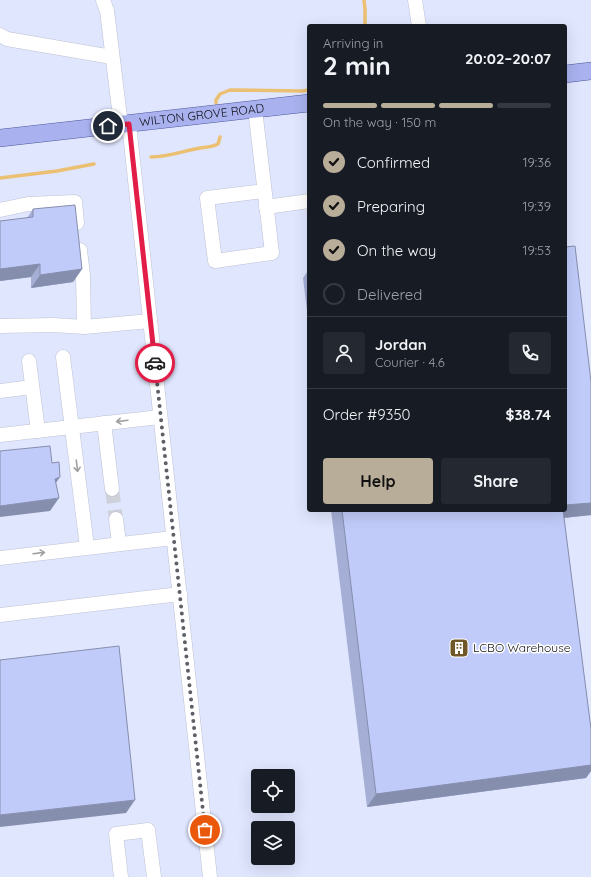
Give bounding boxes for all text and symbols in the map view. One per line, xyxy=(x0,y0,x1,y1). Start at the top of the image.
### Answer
text: Arriving in xyxy=(323,35,383,51)
text: 2 min xyxy=(323,49,391,82)
text: 20:02–20:07 xyxy=(465,49,551,68)
street label: WILTON GROVE ROAD xyxy=(138,100,265,129)
pin xyxy=(91,109,125,143)
text: On the way · 150 m xyxy=(323,114,436,130)
icon: home xyxy=(97,115,119,137)
icon: check xyxy=(323,151,345,173)
text: Confirmed xyxy=(357,153,430,172)
text: 19:36 xyxy=(523,154,551,170)
icon: check xyxy=(323,195,345,217)
text: Preparing xyxy=(357,197,425,216)
text: 19:39 xyxy=(522,198,551,214)
icon: check xyxy=(323,239,345,261)
text: On the way xyxy=(357,241,436,260)
text: 19:53 xyxy=(523,242,551,258)
text: Delivered xyxy=(357,285,422,304)
button: person xyxy=(323,332,365,374)
button: phone xyxy=(509,332,551,374)
text: Jordan xyxy=(375,335,427,354)
courier xyxy=(135,343,175,383)
icon: car xyxy=(144,352,166,374)
text: Courier · 4.6 xyxy=(375,354,445,370)
text: Order #9350 xyxy=(323,405,411,424)
text: $38.74 xyxy=(506,405,551,424)
one-way arrow xyxy=(116,418,129,425)
button: Help xyxy=(323,458,433,504)
button: Share xyxy=(441,458,551,504)
one-way arrow xyxy=(73,459,81,472)
one-way arrow xyxy=(32,549,45,557)
building icon: LCBO Warehouse xyxy=(448,637,470,659)
place label: LCBO Warehouse xyxy=(473,640,571,655)
map controls xyxy=(251,769,295,865)
button: locate xyxy=(251,769,295,813)
pin xyxy=(188,813,222,847)
icon: bag xyxy=(194,819,216,841)
button: layers xyxy=(251,821,295,865)

